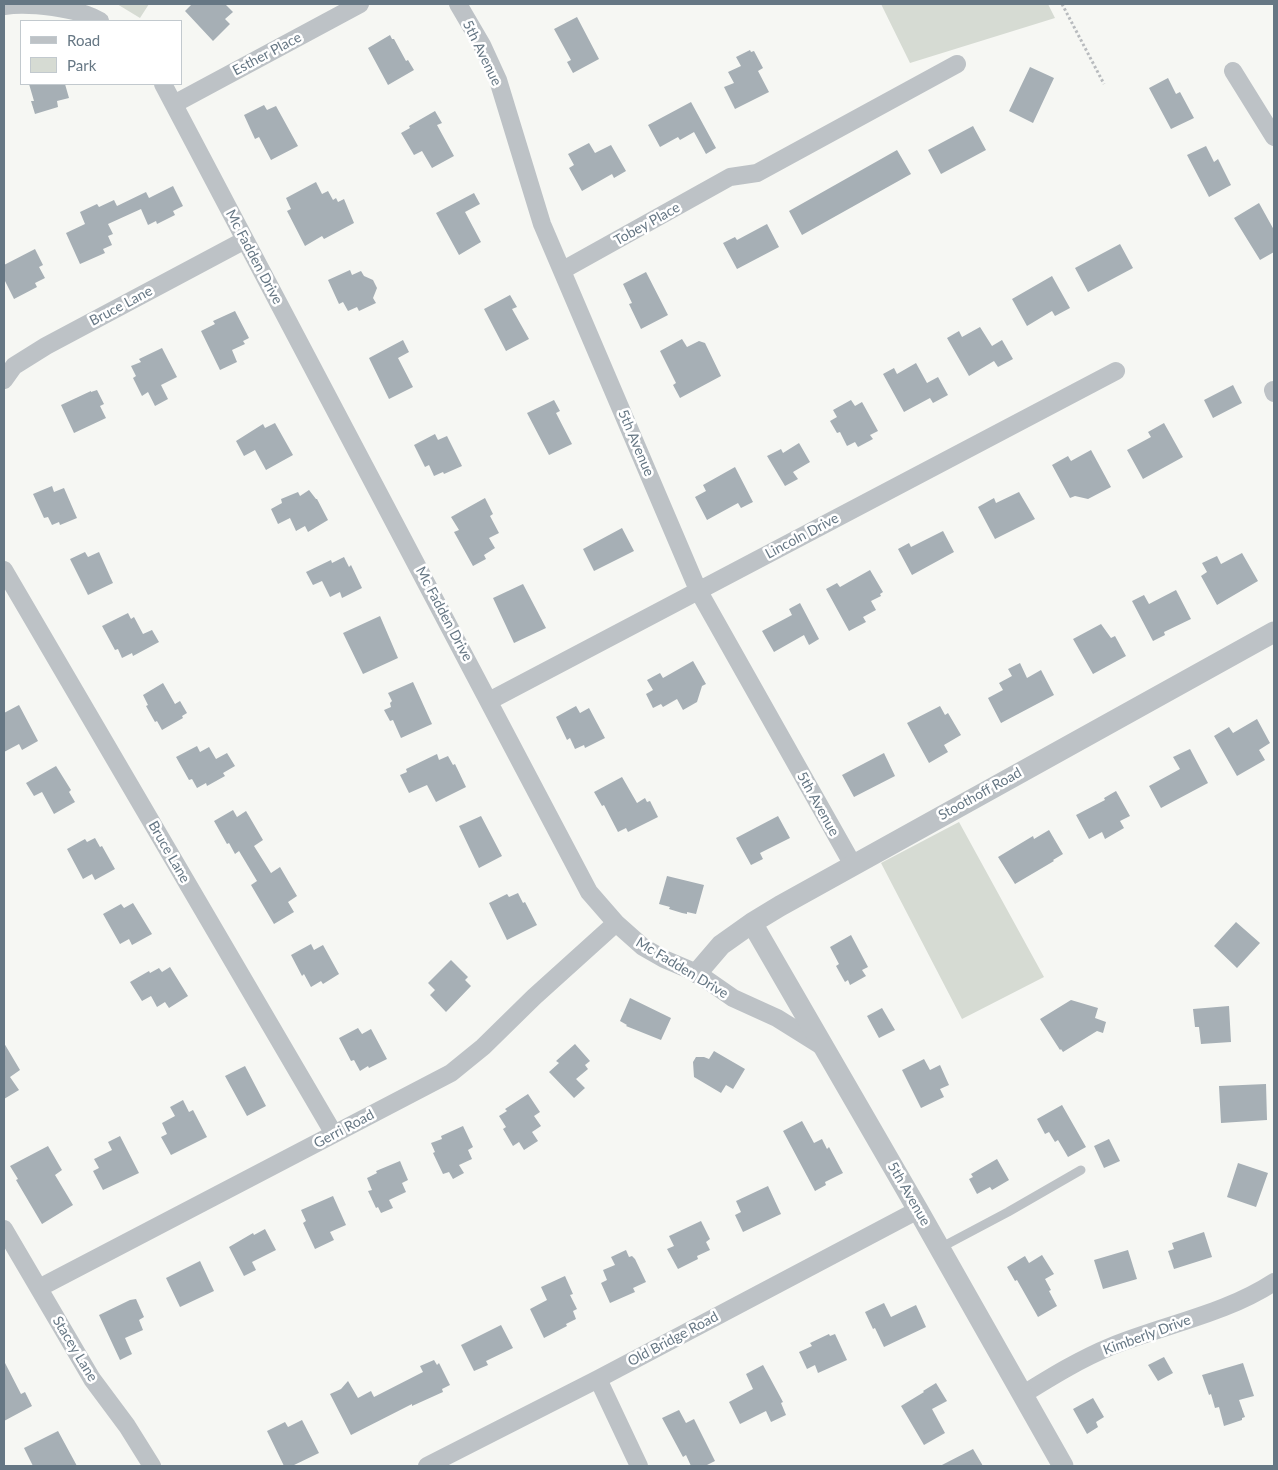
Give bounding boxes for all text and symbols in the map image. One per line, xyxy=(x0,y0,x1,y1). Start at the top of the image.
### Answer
street label: 5th Avenue xyxy=(459,17,505,89)
legend xyxy=(20,20,182,85)
street label: Esther Place xyxy=(230,29,304,79)
text: Road xyxy=(67,31,100,49)
text: Park xyxy=(67,56,96,74)
street label: Tobey Place xyxy=(611,199,683,249)
street label: Mc Fadden Drive xyxy=(222,207,286,307)
street label: Bruce Lane xyxy=(87,282,155,330)
street label: 5th Avenue xyxy=(614,407,658,479)
street label: Lincoln Drive xyxy=(762,510,842,562)
street label: Mc Fadden Drive xyxy=(412,564,476,664)
street label: Stoothoff Road xyxy=(935,764,1025,824)
street label: 5th Avenue xyxy=(793,769,843,839)
street label: Bruce Lane xyxy=(145,818,193,886)
street label: Mc Fadden Drive xyxy=(633,934,731,1002)
street label: Gerri Road xyxy=(311,1106,377,1152)
street label: 5th Avenue xyxy=(884,1159,934,1229)
street label: Old Bridge Road xyxy=(625,1308,721,1370)
street label: Kimberly Drive xyxy=(1101,1311,1193,1359)
street label: Stacey Lane xyxy=(49,1313,101,1385)

